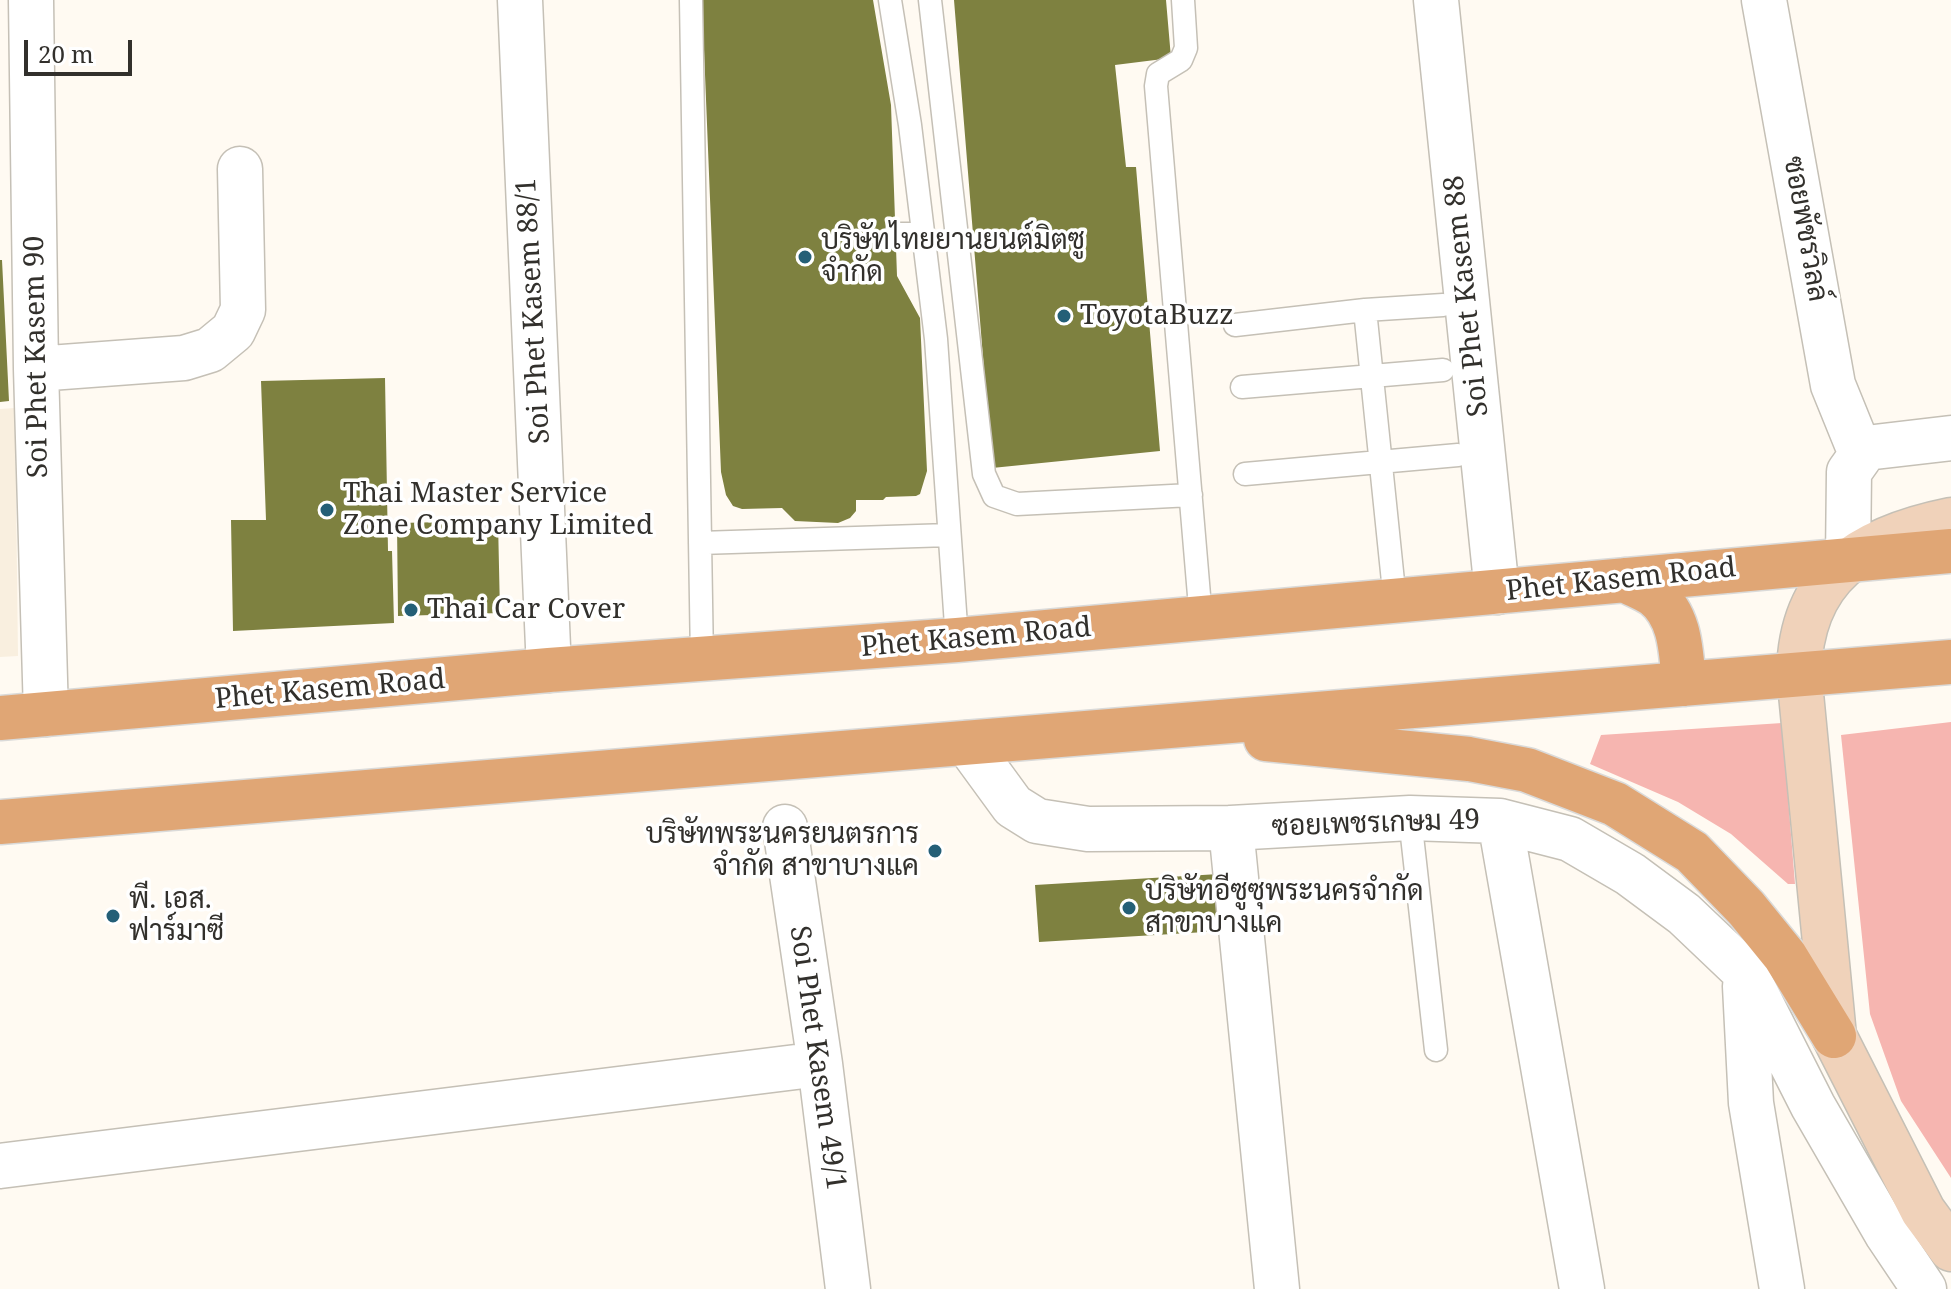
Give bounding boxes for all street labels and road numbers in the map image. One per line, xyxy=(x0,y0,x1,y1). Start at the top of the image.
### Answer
street label: ซอยพัชรวิลล์ xyxy=(1776,154,1834,304)
street label: Soi Phet Kasem 88 xyxy=(1438,174,1496,418)
street label: Soi Phet Kasem 88/1 xyxy=(510,177,558,445)
street label: Soi Phet Kasem 90 xyxy=(18,235,56,479)
street label: Phet Kasem Road xyxy=(1504,551,1738,609)
street label: Phet Kasem Road xyxy=(859,611,1093,665)
street label: Phet Kasem Road xyxy=(213,663,447,717)
street label: ซอยเพชรเกษม 49 xyxy=(1271,804,1481,844)
street label: Soi Phet Kasem 49/1 xyxy=(782,924,852,1192)

